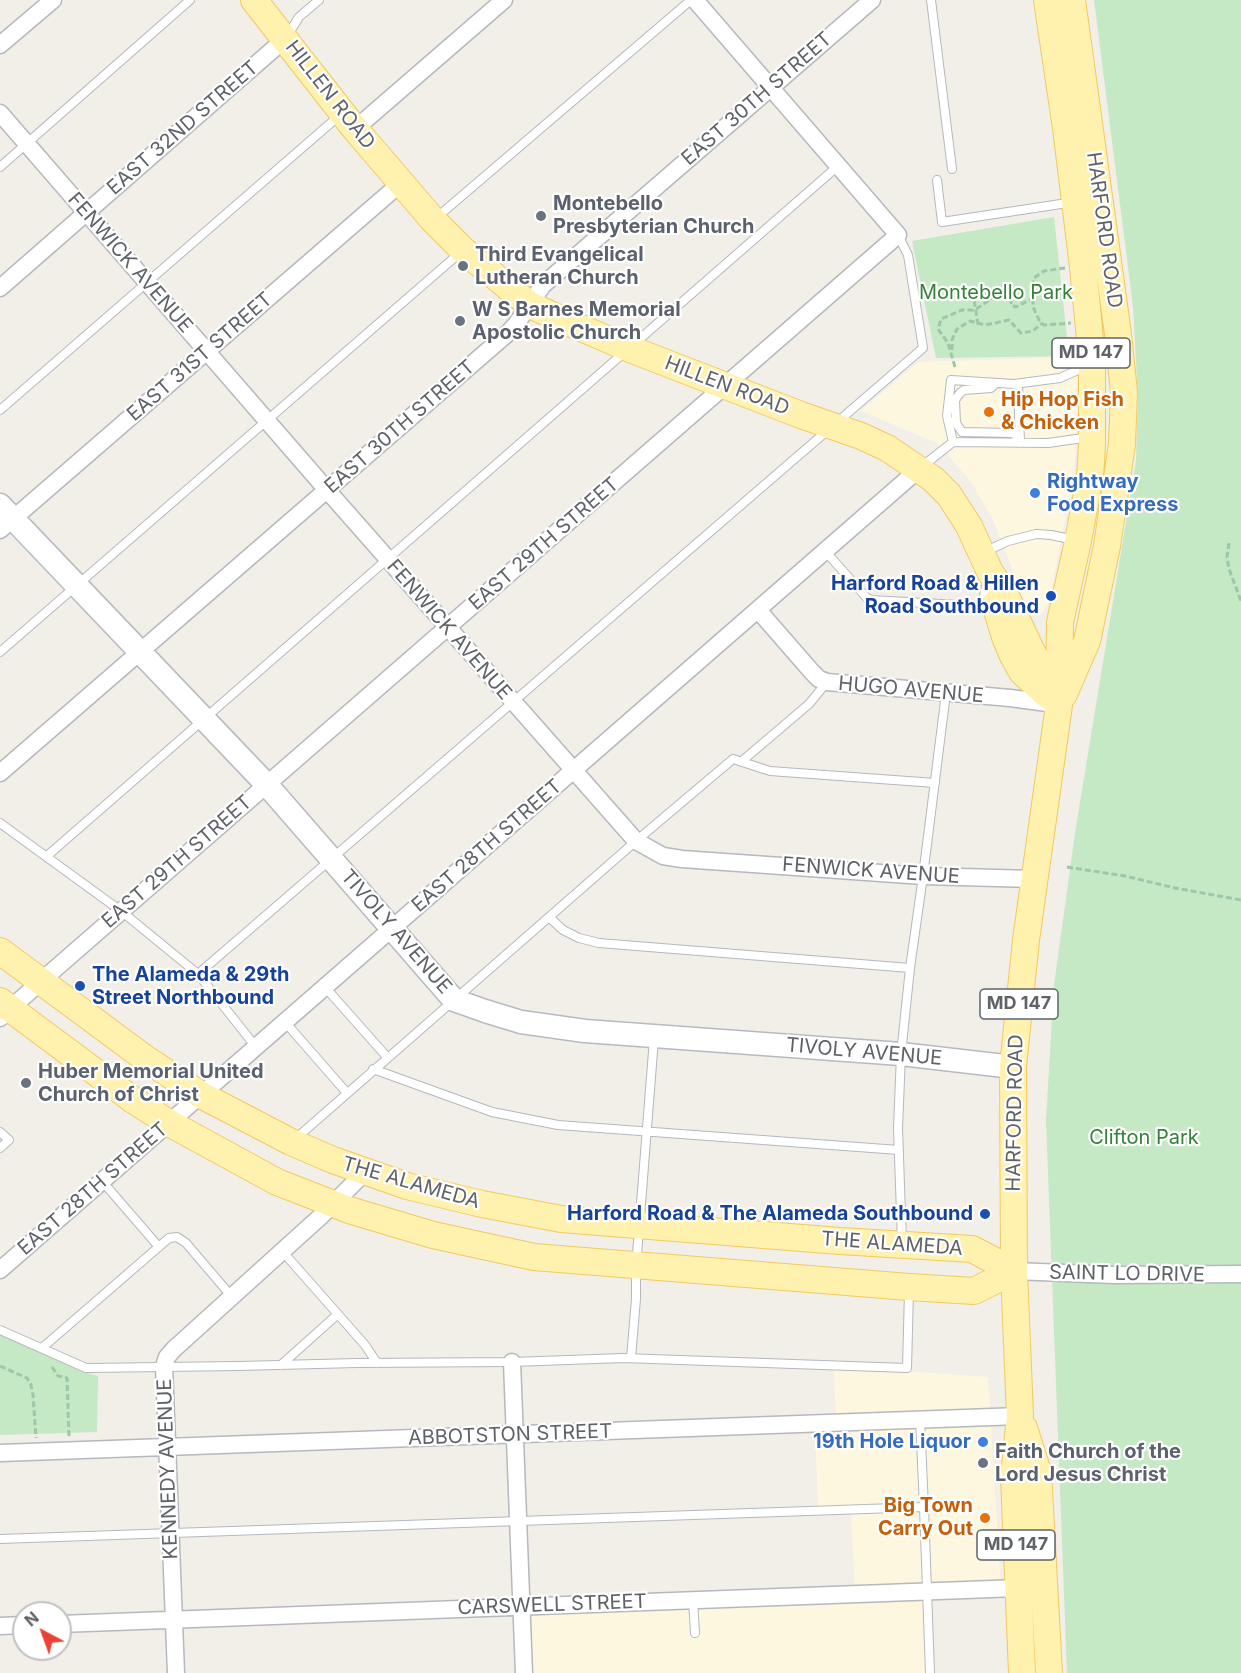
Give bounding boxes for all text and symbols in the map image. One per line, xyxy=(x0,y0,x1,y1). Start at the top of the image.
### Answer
street label: EAST 30TH STREET xyxy=(677,27,837,171)
street label: HILLEN ROAD xyxy=(280,36,380,154)
street label: EAST 32ND STREET xyxy=(103,56,263,200)
street label: HARFORD ROAD xyxy=(1081,150,1127,310)
street label: FENWICK AVENUE xyxy=(63,188,197,338)
place label: Montebello Presbyterian Church xyxy=(553,192,754,239)
marker: Montebello Presbyterian Church xyxy=(534,209,548,223)
place label: Third Evangelical Lutheran Church xyxy=(475,243,644,290)
marker: Third Evangelical Lutheran Church xyxy=(456,259,470,273)
park label: Montebello Park xyxy=(919,281,1073,305)
street label: EAST 31ST STREET xyxy=(122,287,278,427)
place label: W S Barnes Memorial Apostolic Church xyxy=(472,298,681,345)
marker: W S Barnes Memorial Apostolic Church xyxy=(453,314,467,328)
road number: MD 147 xyxy=(1052,338,1130,368)
street label: HILLEN ROAD xyxy=(661,351,793,421)
street label: EAST 30TH STREET xyxy=(320,355,480,499)
place label: Hip Hop Fish & Chicken xyxy=(1001,388,1124,435)
marker: Hip Hop Fish & Chicken xyxy=(982,405,996,419)
place label: Rightway Food Express xyxy=(1047,470,1178,517)
street label: EAST 29TH STREET xyxy=(464,472,624,616)
marker: Rightway Food Express xyxy=(1028,486,1042,500)
street label: FENWICK AVENUE xyxy=(382,555,516,705)
place label: Harford Road & Hillen Road Southbound xyxy=(831,572,1039,619)
marker: Harford Road & Hillen Road Southbound xyxy=(1044,589,1058,603)
street label: HUGO AVENUE xyxy=(837,672,985,708)
street label: EAST 28TH STREET xyxy=(407,774,567,918)
street label: EAST 29TH STREET xyxy=(97,790,257,934)
street label: FENWICK AVENUE xyxy=(781,853,961,889)
street label: TIVOLY AVENUE xyxy=(336,865,456,999)
place label: The Alameda & 29th Street Northbound xyxy=(92,963,289,1010)
marker: The Alameda & 29th Street Northbound xyxy=(73,979,87,993)
road number: MD 147 xyxy=(980,989,1058,1019)
street label: TIVOLY AVENUE xyxy=(785,1033,943,1071)
street label: HARFORD ROAD xyxy=(1002,1034,1028,1192)
place label: Huber Memorial United Church of Christ xyxy=(38,1060,263,1107)
marker: Huber Memorial United Church of Christ xyxy=(19,1076,33,1090)
street label: EAST 28TH STREET xyxy=(13,1117,173,1261)
park label: Clifton Park xyxy=(1089,1126,1199,1150)
street label: THE ALAMEDA xyxy=(339,1152,483,1214)
place label: Harford Road & The Alameda Southbound xyxy=(567,1202,973,1226)
marker: Harford Road & The Alameda Southbound xyxy=(978,1207,992,1221)
street label: THE ALAMEDA xyxy=(820,1227,964,1261)
street label: SAINT LO DRIVE xyxy=(1049,1261,1205,1287)
street label: KENNEDY AVENUE xyxy=(153,1378,183,1560)
street label: ABBOTSTON STREET xyxy=(408,1419,612,1451)
place label: 19th Hole Liquor xyxy=(813,1430,971,1454)
marker: 19th Hole Liquor xyxy=(976,1435,990,1449)
place label: Faith Church of the Lord Jesus Christ xyxy=(995,1440,1181,1487)
marker: Faith Church of the Lord Jesus Christ xyxy=(976,1456,990,1470)
place label: Big Town Carry Out xyxy=(878,1494,973,1541)
marker: Big Town Carry Out xyxy=(978,1511,992,1525)
road number: MD 147 xyxy=(977,1530,1055,1560)
street label: CARSWELL STREET xyxy=(457,1590,647,1620)
north arrow xyxy=(12,1601,72,1661)
text: N xyxy=(20,1607,43,1630)

